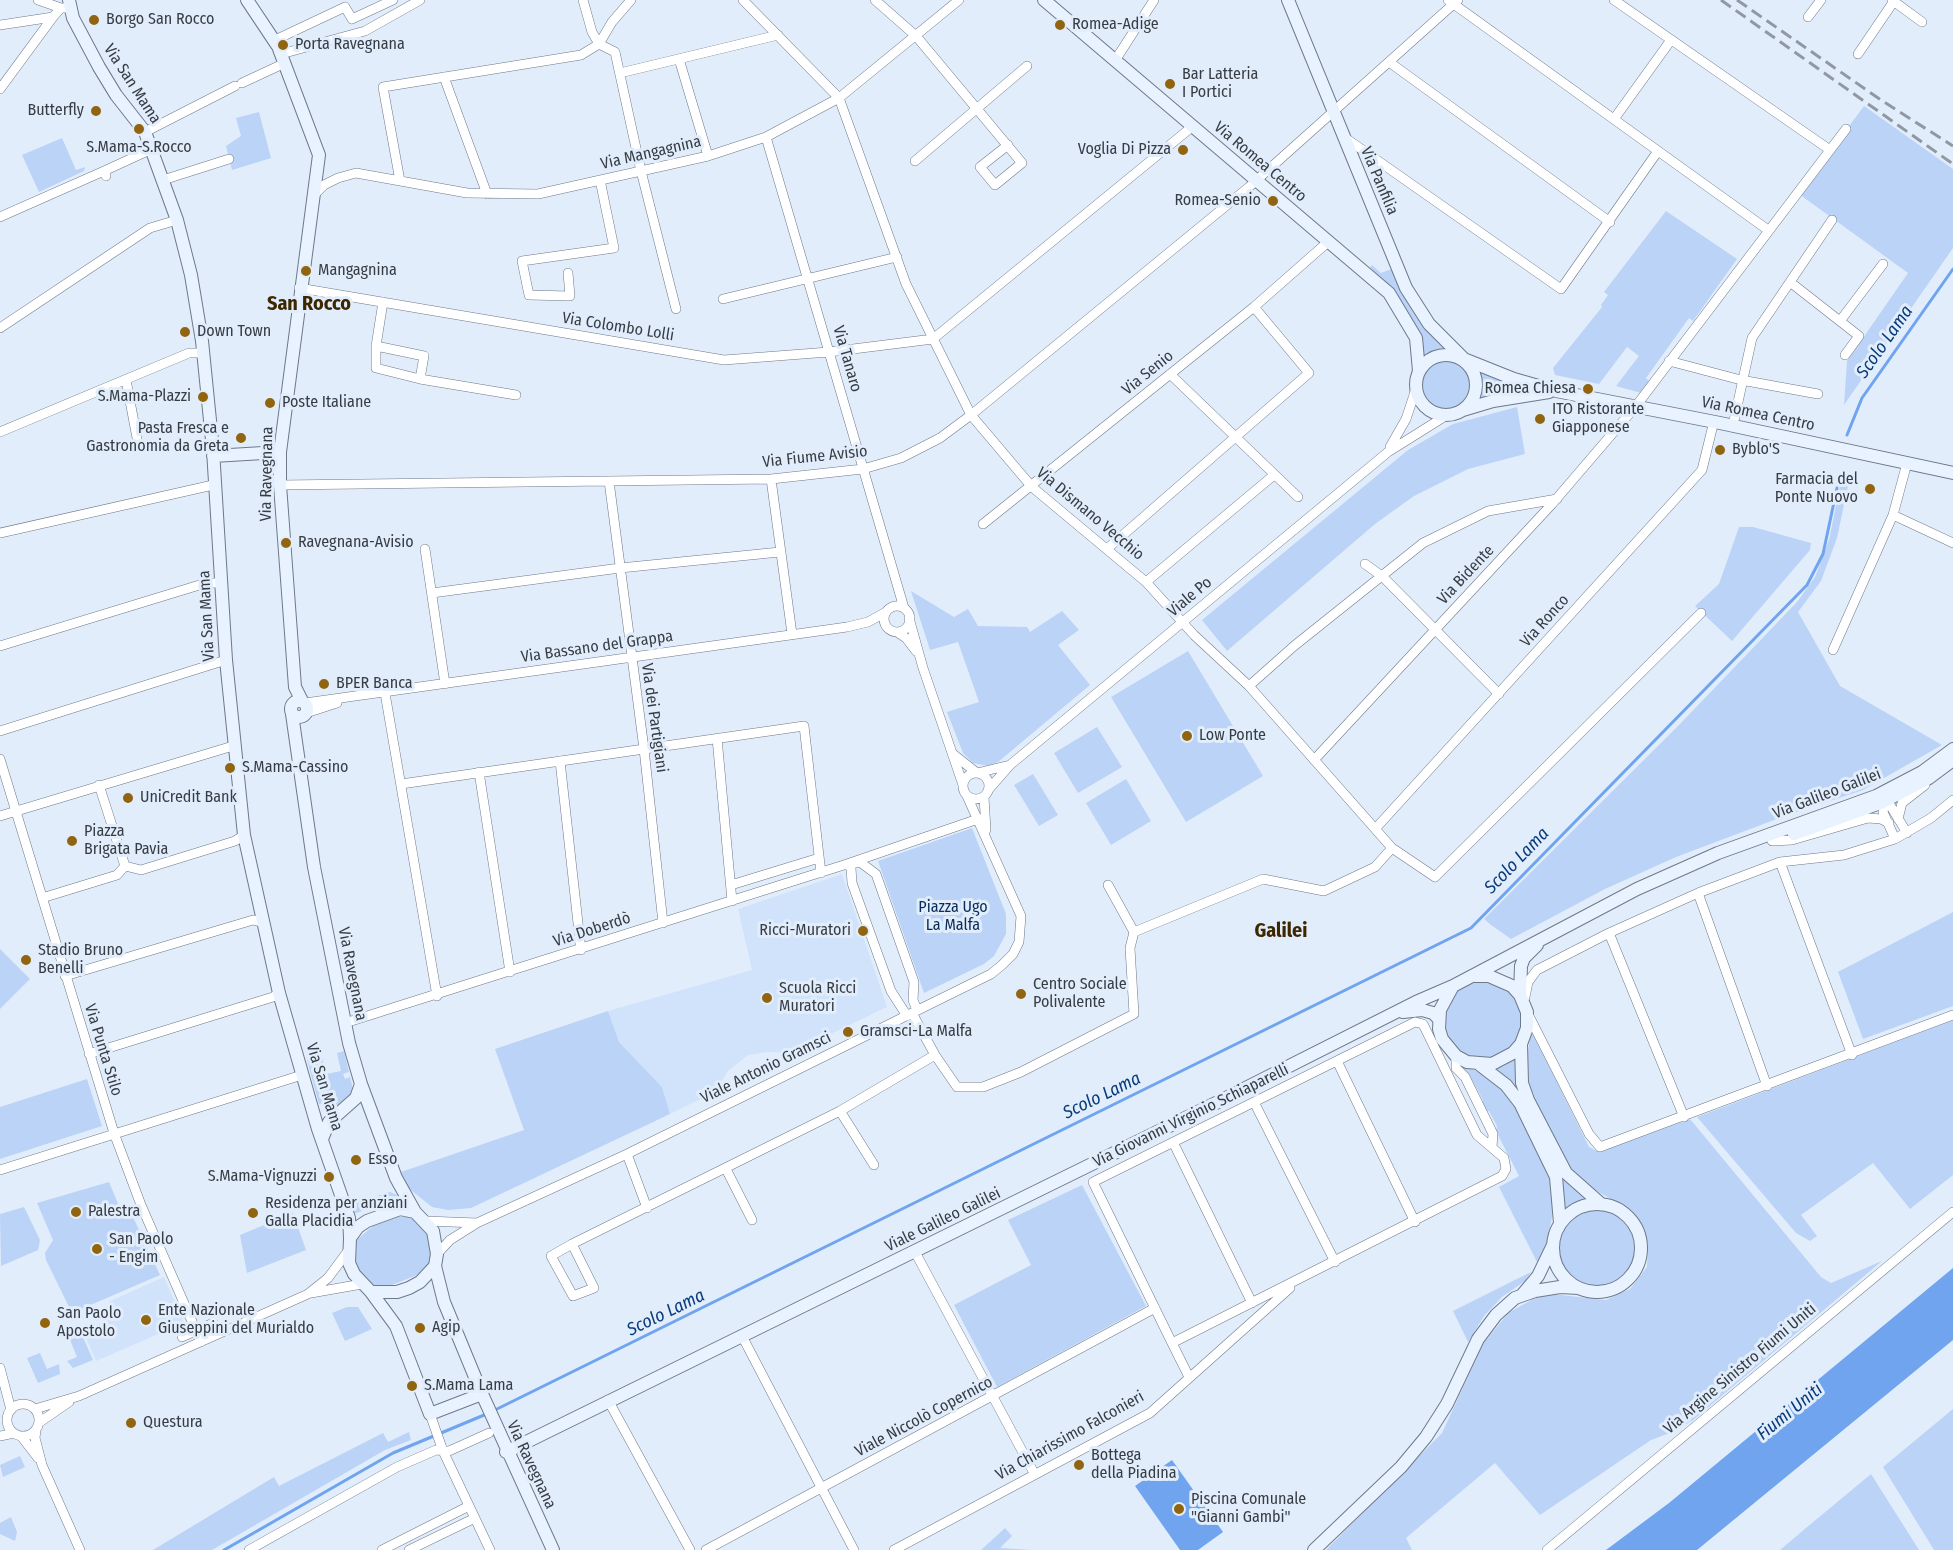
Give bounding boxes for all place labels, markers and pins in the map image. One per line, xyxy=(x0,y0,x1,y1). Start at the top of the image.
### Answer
place label: Borgo San Rocco xyxy=(106,10,214,30)
marker: Borgo San Rocco xyxy=(87,13,101,27)
place label: Romea-Adige xyxy=(1072,15,1159,35)
marker: Romea-Adige xyxy=(1053,18,1067,32)
place label: Porta Ravegnana xyxy=(295,35,405,55)
marker: Porta Ravegnana xyxy=(276,38,290,52)
place label: Bar Latteria I Portici xyxy=(1182,65,1258,103)
marker: Bar Latteria I Portici xyxy=(1163,77,1177,91)
place label: Butterfly xyxy=(27,101,84,121)
marker: Butterfly xyxy=(89,104,103,118)
marker: S.Mama-S.Rocco xyxy=(132,122,146,136)
place label: S.Mama-S.Rocco xyxy=(86,138,192,158)
place label: Voglia Di Pizza xyxy=(1078,140,1171,160)
marker: Voglia Di Pizza xyxy=(1176,143,1190,157)
place label: Romea-Senio xyxy=(1174,191,1261,211)
marker: Romea-Senio xyxy=(1266,194,1280,208)
place label: Mangagnina xyxy=(318,261,397,281)
marker: Mangagnina xyxy=(299,264,313,278)
place label: Down Town xyxy=(197,322,271,342)
marker: Down Town xyxy=(178,325,192,339)
place label: Romea Chiesa xyxy=(1485,379,1576,399)
marker: Romea Chiesa xyxy=(1581,382,1595,396)
place label: S.Mama-Plazzi xyxy=(98,387,191,407)
marker: S.Mama-Plazzi xyxy=(196,390,210,404)
place label: Poste Italiane xyxy=(282,393,371,413)
marker: Poste Italiane xyxy=(263,396,277,410)
place label: ITO Ristorante Giapponese xyxy=(1552,400,1644,438)
marker: ITO Ristorante Giapponese xyxy=(1533,412,1547,426)
place label: Pasta Fresca e Gastronomia da Greta xyxy=(86,419,229,457)
marker: Pasta Fresca e Gastronomia da Greta xyxy=(234,431,248,445)
place label: Byblo'S xyxy=(1732,440,1780,460)
marker: Byblo'S xyxy=(1713,443,1727,457)
place label: Farmacia del Ponte Nuovo xyxy=(1775,470,1858,508)
marker: Farmacia del Ponte Nuovo xyxy=(1863,482,1877,496)
place label: Ravegnana-Avisio xyxy=(298,533,414,553)
marker: Ravegnana-Avisio xyxy=(279,536,293,550)
place label: BPER Banca xyxy=(336,674,413,694)
marker: BPER Banca xyxy=(317,677,331,691)
place label: Low Ponte xyxy=(1199,726,1266,746)
marker: Low Ponte xyxy=(1180,729,1194,743)
place label: S.Mama-Cassino xyxy=(242,758,349,778)
marker: S.Mama-Cassino xyxy=(223,761,237,775)
place label: UniCredit Bank xyxy=(140,788,237,808)
marker: UniCredit Bank xyxy=(121,791,135,805)
place label: Piazza Brigata Pavia xyxy=(84,822,168,860)
marker: Piazza Brigata Pavia xyxy=(65,834,79,848)
place label: Ricci-Muratori xyxy=(759,921,851,941)
marker: Ricci-Muratori xyxy=(856,924,870,938)
place label: Stadio Bruno Benelli xyxy=(38,941,123,979)
marker: Stadio Bruno Benelli xyxy=(19,953,33,967)
place label: Centro Sociale Polivalente xyxy=(1033,975,1127,1013)
place label: Scuola Ricci Muratori xyxy=(779,979,856,1017)
marker: Centro Sociale Polivalente xyxy=(1014,987,1028,1001)
marker: Scuola Ricci Muratori xyxy=(760,991,774,1005)
place label: Gramsci-La Malfa xyxy=(860,1022,972,1042)
marker: Gramsci-La Malfa xyxy=(841,1025,855,1039)
place label: Esso xyxy=(368,1150,397,1170)
marker: Esso xyxy=(349,1153,363,1167)
place label: S.Mama-Vignuzzi xyxy=(208,1167,317,1187)
marker: S.Mama-Vignuzzi xyxy=(322,1170,336,1184)
place label: Residenza per anziani Galla Placidia xyxy=(265,1194,408,1232)
place label: Palestra xyxy=(88,1202,140,1222)
marker: Palestra xyxy=(69,1205,83,1219)
marker: Residenza per anziani Galla Placidia xyxy=(246,1206,260,1220)
place label: San Paolo - Engim xyxy=(109,1230,173,1268)
marker: San Paolo - Engim xyxy=(90,1242,104,1256)
place label: Ente Nazionale Giuseppini del Murialdo xyxy=(158,1301,314,1339)
place label: San Paolo Apostolo xyxy=(57,1304,121,1342)
marker: Ente Nazionale Giuseppini del Murialdo xyxy=(139,1313,153,1327)
marker: San Paolo Apostolo xyxy=(38,1316,52,1330)
place label: Agip xyxy=(432,1318,460,1338)
marker: Agip xyxy=(413,1321,427,1335)
place label: S.Mama Lama xyxy=(424,1376,513,1396)
marker: S.Mama Lama xyxy=(405,1379,419,1393)
place label: Questura xyxy=(143,1413,203,1433)
marker: Questura xyxy=(124,1416,138,1430)
place label: Bottega della Piadina xyxy=(1091,1446,1177,1484)
marker: Bottega della Piadina xyxy=(1072,1458,1086,1472)
place label: Piscina Comunale "Gianni Gambi" xyxy=(1191,1490,1306,1528)
marker: Piscina Comunale "Gianni Gambi" xyxy=(1172,1502,1186,1516)

